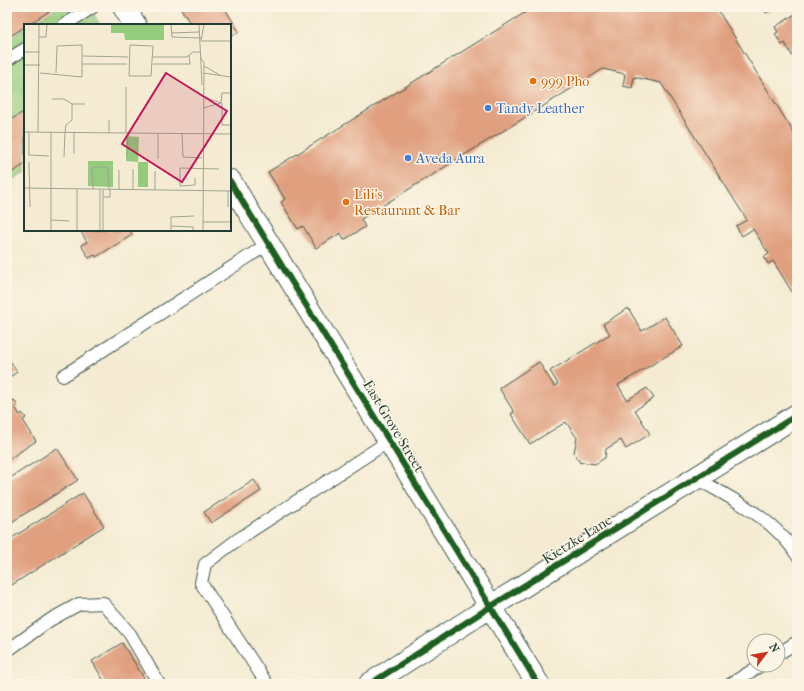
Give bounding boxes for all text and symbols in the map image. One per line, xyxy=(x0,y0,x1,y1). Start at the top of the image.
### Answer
inset map xyxy=(24,24,231,231)
place label: 999 Pho xyxy=(541,73,589,90)
marker: 999 Pho xyxy=(528,76,538,86)
place label: Tandy Leather xyxy=(496,100,584,117)
marker: Tandy Leather xyxy=(483,103,493,113)
place label: Aveda Aura xyxy=(415,150,485,167)
marker: Aveda Aura xyxy=(403,153,413,163)
place label: Lili's Restaurant & Bar xyxy=(354,186,460,219)
marker: Lili's Restaurant & Bar xyxy=(341,197,351,207)
street label: East Grove Street xyxy=(359,377,428,475)
street label: Kietzke Lane xyxy=(539,511,615,568)
north arrow xyxy=(746,633,786,673)
text: N xyxy=(766,641,782,655)

